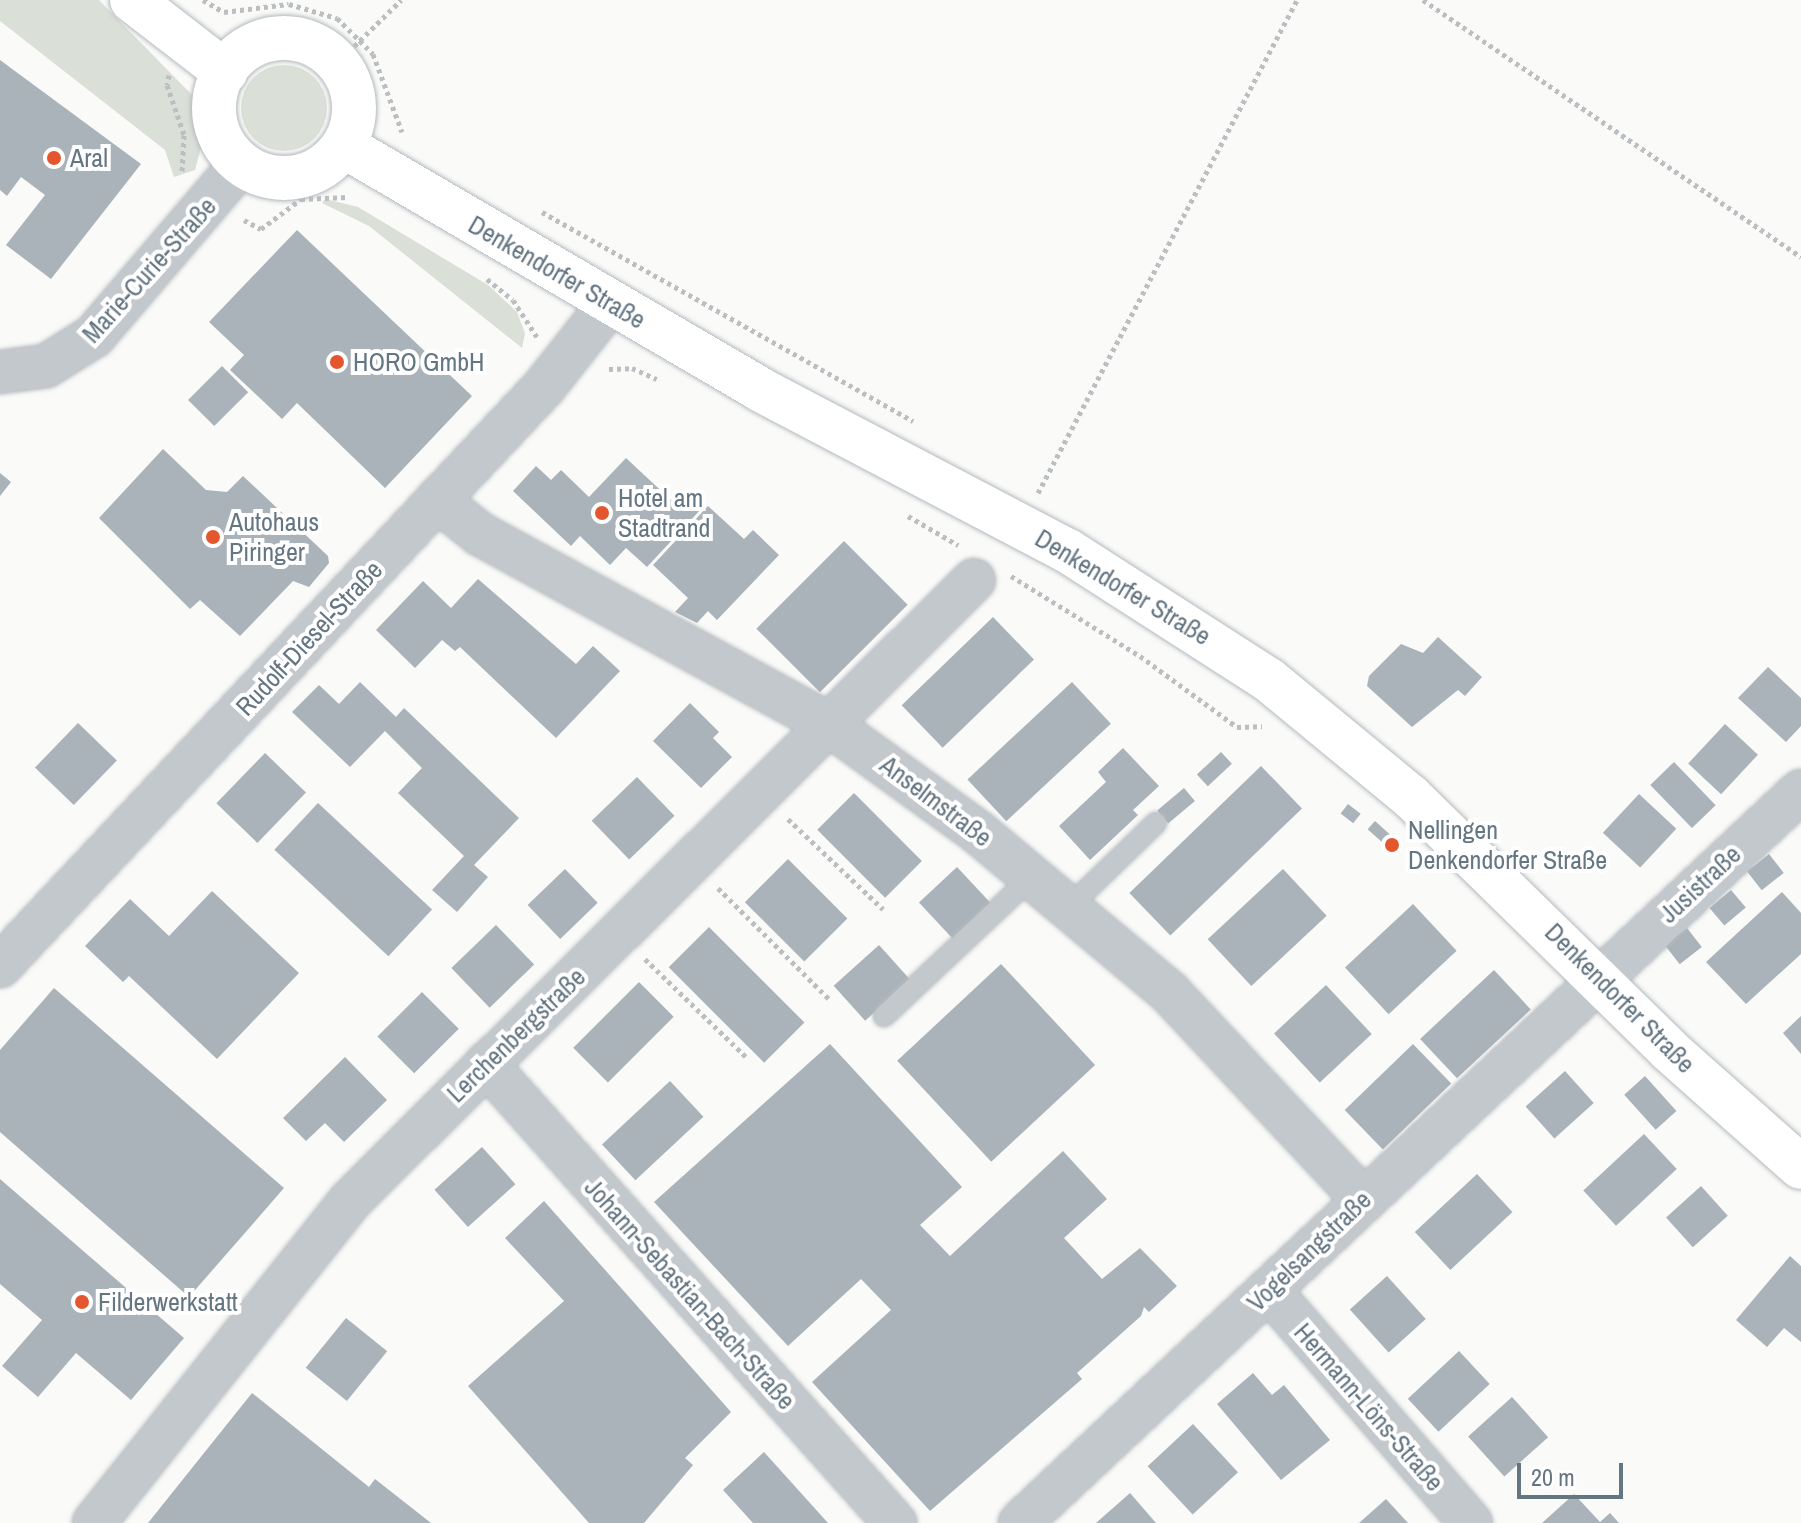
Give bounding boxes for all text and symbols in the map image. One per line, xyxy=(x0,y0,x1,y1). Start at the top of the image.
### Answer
place label: Aral xyxy=(70,142,108,174)
marker: Aral xyxy=(45,149,63,167)
street label: Marie-Curie-Straße xyxy=(76,191,222,349)
street label: Denkendorfer Straße xyxy=(463,209,651,335)
place label: HORO GmbH xyxy=(353,346,484,378)
marker: HORO GmbH xyxy=(328,353,346,371)
place label: Hotel am Stadtrand xyxy=(618,482,710,544)
marker: Hotel am Stadtrand xyxy=(593,504,611,522)
place label: Autohaus Piringer xyxy=(229,506,319,568)
street label: Denkendorfer Straße xyxy=(1030,522,1216,652)
marker: Autohaus Piringer xyxy=(204,528,222,546)
street label: Rudolf-Diesel-Straße xyxy=(229,554,389,722)
street label: Anselmstraße xyxy=(874,749,998,853)
place label: Nellingen Denkendorfer Straße xyxy=(1408,814,1607,876)
marker: Nellingen Denkendorfer Straße xyxy=(1383,836,1401,854)
street label: Jusistraße xyxy=(1653,839,1747,929)
street label: Denkendorfer Straße xyxy=(1539,917,1701,1079)
street label: Lerchenbergstraße xyxy=(440,961,592,1109)
street label: Johann-Sebastian-Bach-Straße xyxy=(578,1172,802,1416)
street label: Vogelsangstraße xyxy=(1241,1184,1377,1318)
place label: Filderwerkstatt xyxy=(98,1286,238,1318)
marker: Filderwerkstatt xyxy=(73,1293,91,1311)
street label: Hermann-Löns-Straße xyxy=(1288,1317,1450,1497)
scale bar xyxy=(1521,1447,1627,1497)
text: 20 m xyxy=(1531,1461,1575,1493)

